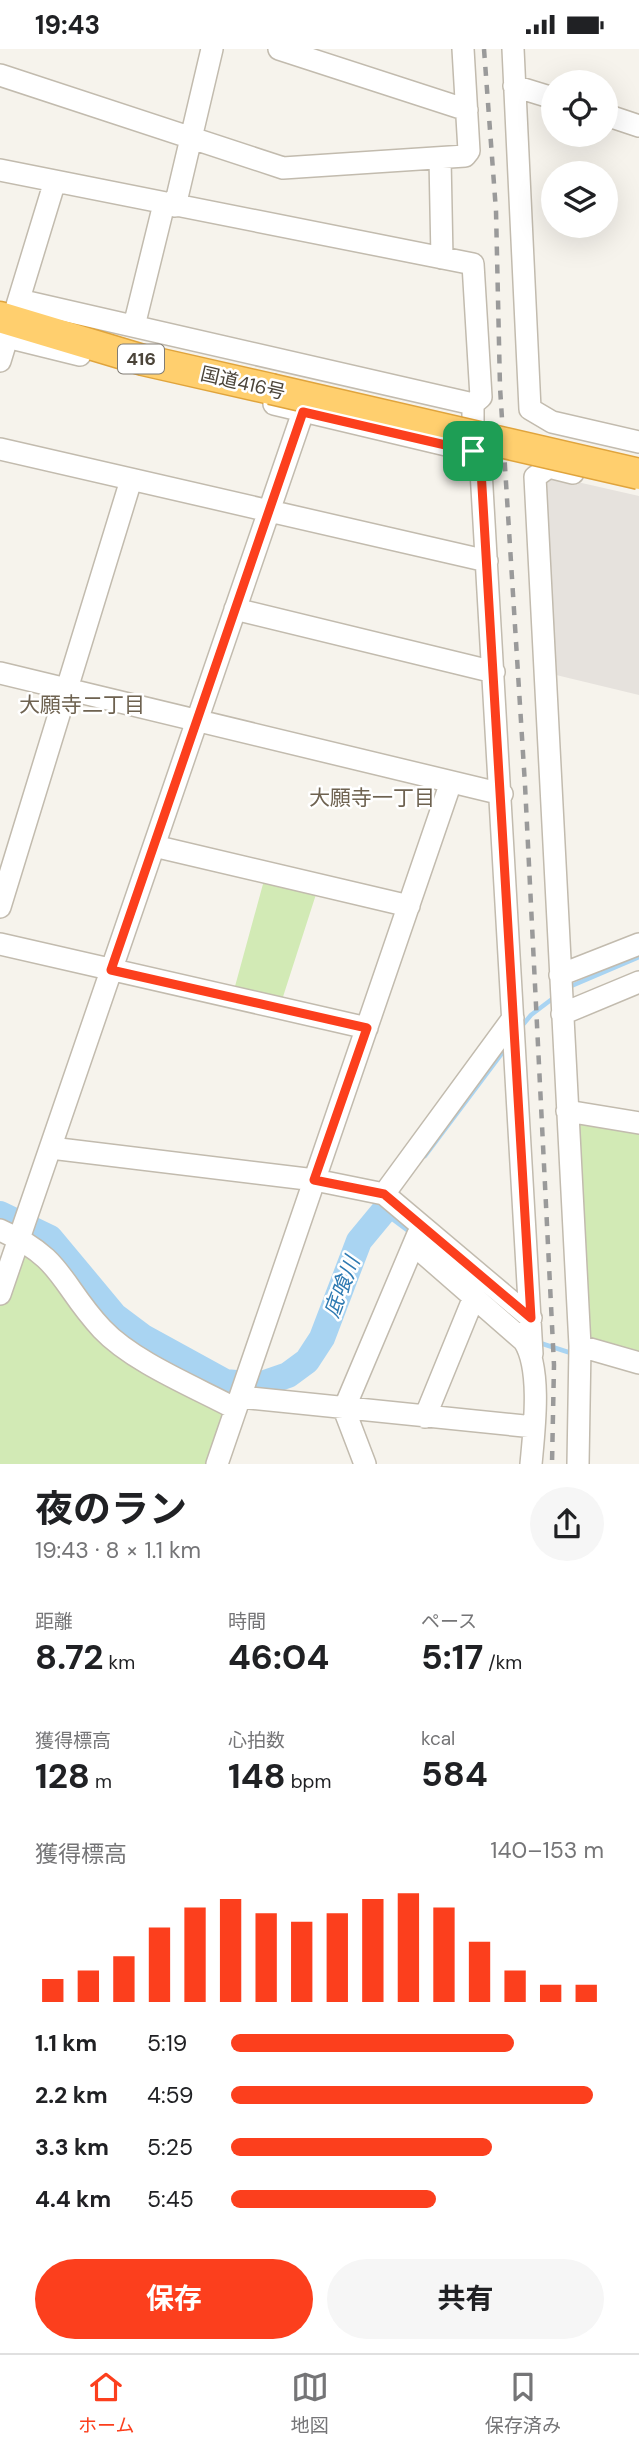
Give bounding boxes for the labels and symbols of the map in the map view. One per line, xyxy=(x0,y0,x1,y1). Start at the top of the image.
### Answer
road number: 416 xyxy=(118,345,164,373)
street label: 国道416号 xyxy=(198,361,288,405)
pin xyxy=(443,421,503,481)
district label: 大願寺二丁目 xyxy=(19,691,145,719)
district label: 大願寺一丁目 xyxy=(309,784,435,812)
water label: 底喰川 xyxy=(318,1251,367,1321)

